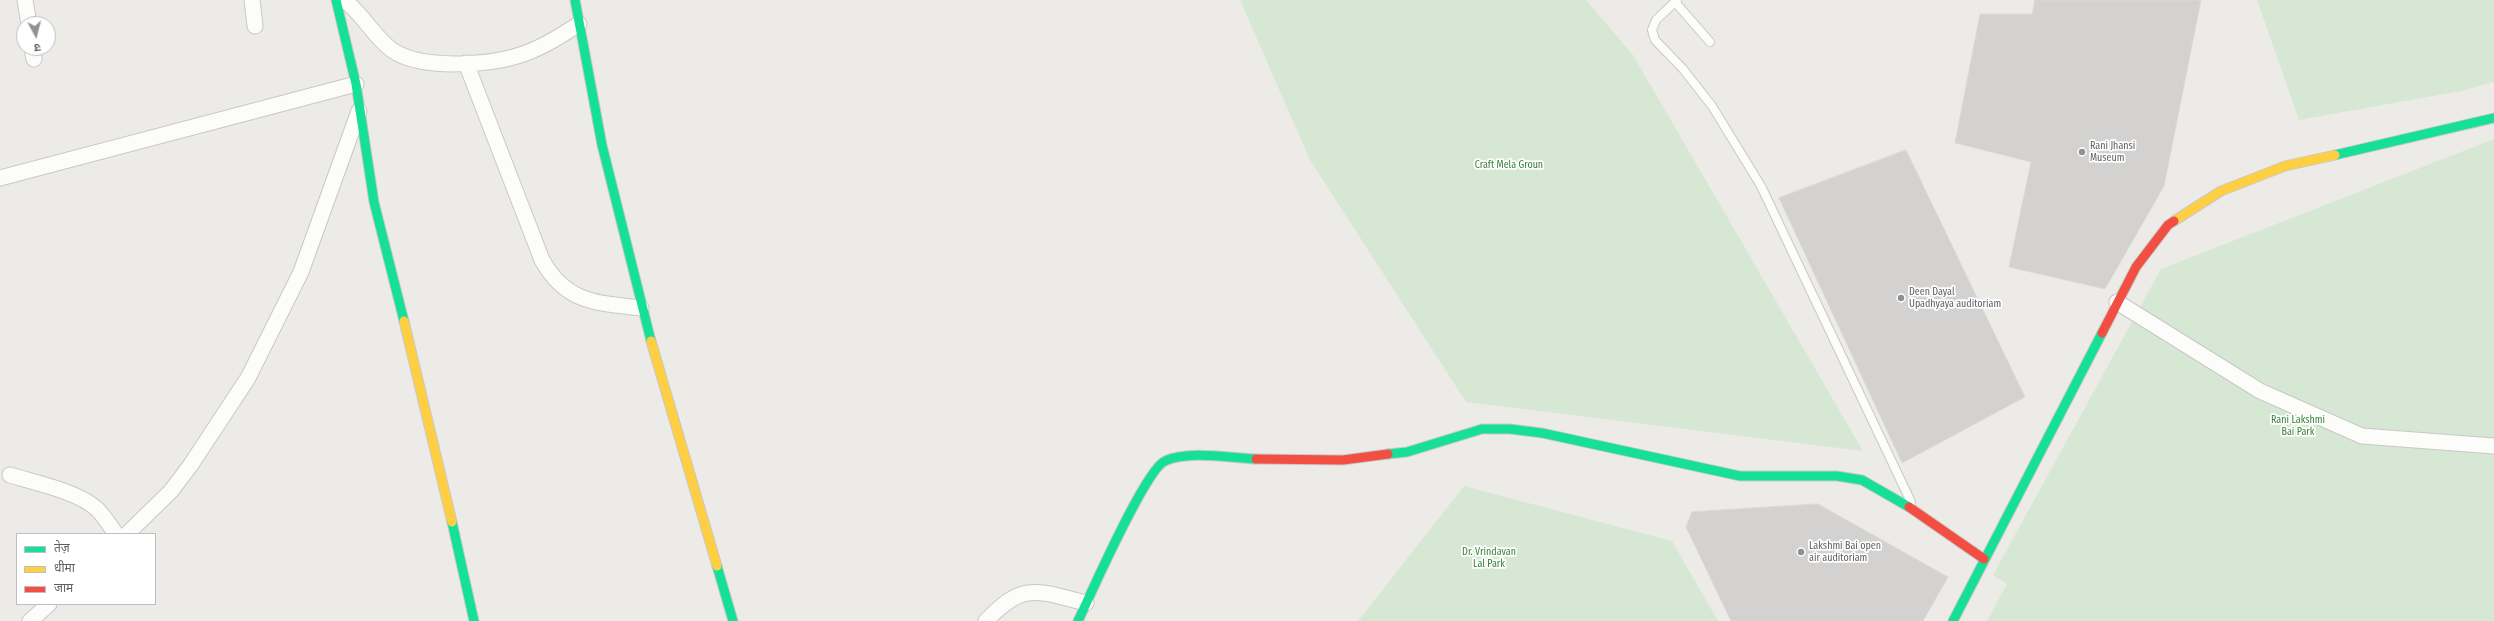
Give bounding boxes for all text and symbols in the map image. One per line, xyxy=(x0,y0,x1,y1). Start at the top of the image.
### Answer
north arrow xyxy=(16,16,56,56)
text: उ xyxy=(33,41,41,54)
place label: Rani Jhansi Museum xyxy=(2090,140,2135,164)
marker: Rani Jhansi Museum xyxy=(2077,147,2087,157)
park label: Craft Mela Groun xyxy=(1475,159,1543,171)
place label: Deen Dayal Upadhyaya auditoriam xyxy=(1909,286,2001,310)
marker: Deen Dayal Upadhyaya auditoriam xyxy=(1896,293,1906,303)
park label: Rani Lakshmi Bai Park xyxy=(2271,414,2325,438)
legend xyxy=(16,533,156,605)
place label: Lakshmi Bai open air auditoriam xyxy=(1809,540,1881,564)
text: तेज़ xyxy=(54,541,70,555)
park label: Dr. Vrindavan Lal Park xyxy=(1462,546,1516,570)
marker: Lakshmi Bai open air auditoriam xyxy=(1796,547,1806,557)
text: धीमा xyxy=(54,561,75,575)
text: जाम xyxy=(54,581,73,595)

